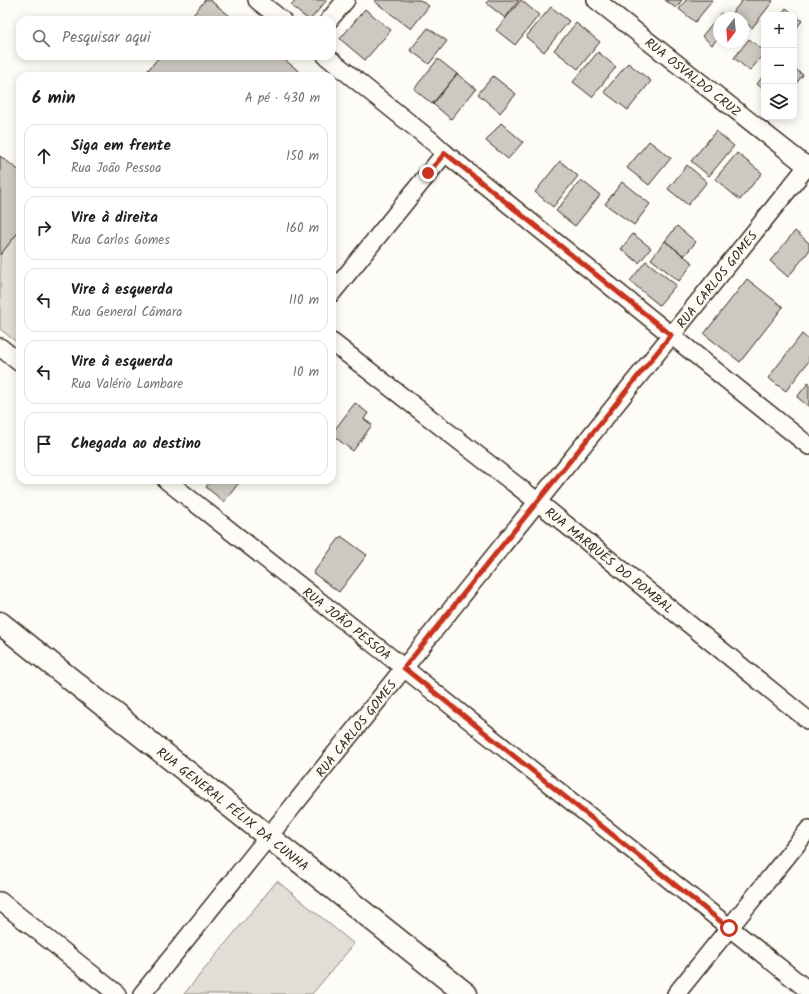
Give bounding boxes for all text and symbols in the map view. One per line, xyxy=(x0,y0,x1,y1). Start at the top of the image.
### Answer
north arrow xyxy=(713,12,749,48)
map controls xyxy=(761,12,797,120)
button: + xyxy=(761,12,797,48)
search box xyxy=(16,16,336,60)
text: Pesquisar aqui xyxy=(62,26,151,50)
icon: search xyxy=(30,27,52,49)
street label: RUA OSVALDO CRUZ xyxy=(640,33,745,123)
button: − xyxy=(761,48,797,84)
button: layers xyxy=(761,84,797,120)
text: 6 min xyxy=(32,85,76,112)
text: A pé · 430 m xyxy=(245,88,320,109)
text: Siga em frente xyxy=(71,134,171,158)
icon: ahead xyxy=(33,145,55,167)
text: 150 m xyxy=(286,146,319,167)
text: Rua João Pessoa xyxy=(71,158,161,179)
route end xyxy=(419,164,437,182)
text: Vire à direita xyxy=(71,206,158,230)
icon: right xyxy=(33,217,55,239)
text: 160 m xyxy=(286,218,319,239)
street label: RUA CARLOS GOMES xyxy=(672,227,763,333)
text: Rua Carlos Gomes xyxy=(71,230,170,251)
text: Vire à esquerda xyxy=(71,278,173,302)
icon: left xyxy=(33,289,55,311)
text: 110 m xyxy=(289,290,319,311)
text: Rua General Câmara xyxy=(71,302,182,323)
text: Vire à esquerda xyxy=(71,350,173,374)
icon: left xyxy=(33,361,55,383)
text: 10 m xyxy=(293,362,319,383)
text: Rua Valério Lambare xyxy=(71,374,183,395)
text: Chegada ao destino xyxy=(71,432,201,456)
icon: arrive xyxy=(33,433,55,455)
street label: RUA MARQUÊS DO POMBAL xyxy=(540,503,678,620)
street label: RUA JOÃO PESSOA xyxy=(297,583,395,666)
street label: RUA CARLOS GOMES xyxy=(311,676,403,782)
street label: RUA GENERAL FÉLIX DA CUNHA xyxy=(151,742,313,877)
route start xyxy=(720,919,738,937)

